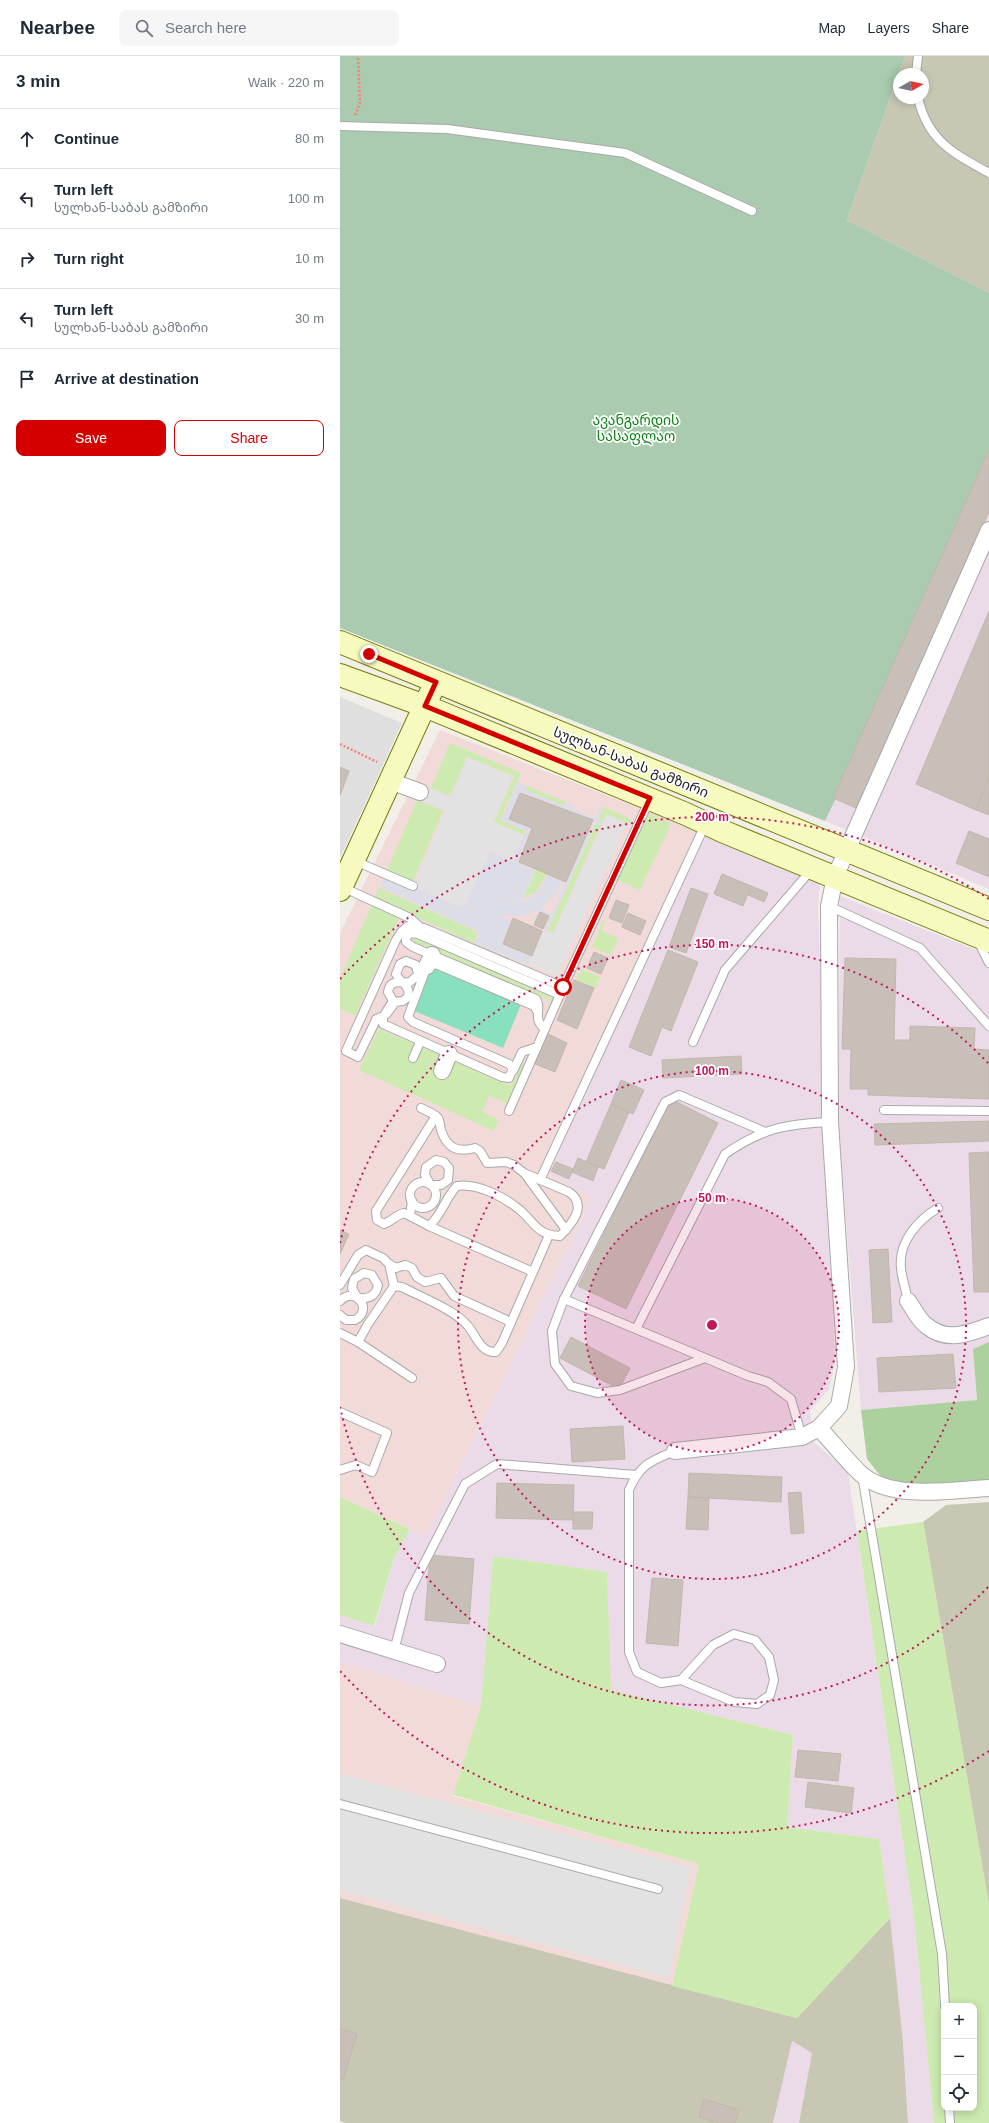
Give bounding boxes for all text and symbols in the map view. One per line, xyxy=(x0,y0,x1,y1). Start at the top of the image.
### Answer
search box xyxy=(119,10,399,46)
text: Nearbee xyxy=(20,17,95,38)
icon: search xyxy=(133,17,155,39)
text: Search here xyxy=(165,19,247,36)
text: Map xyxy=(818,20,846,36)
text: Layers xyxy=(868,20,910,36)
text: Share xyxy=(932,20,969,36)
north arrow xyxy=(893,68,929,104)
text: 3 min xyxy=(16,72,60,91)
text: Walk · 220 m xyxy=(248,75,324,90)
icon: ahead xyxy=(16,128,38,150)
text: Continue xyxy=(54,130,119,147)
text: 80 m xyxy=(295,131,324,146)
text: Turn left xyxy=(54,181,113,198)
icon: left xyxy=(16,188,38,210)
text: 100 m xyxy=(288,191,324,206)
text: სულხან-საბას გამზირი xyxy=(54,200,208,215)
icon: right xyxy=(16,248,38,270)
text: Turn right xyxy=(54,250,124,267)
text: 10 m xyxy=(295,251,324,266)
text: Turn left xyxy=(54,301,113,318)
icon: left xyxy=(16,308,38,330)
text: 30 m xyxy=(295,311,324,326)
text: სულხან-საბას გამზირი xyxy=(54,320,208,335)
icon: arrive xyxy=(16,368,38,390)
text: Arrive at destination xyxy=(54,370,199,387)
park label: ავანგარდის სასაფლაო xyxy=(593,412,679,445)
button: Save xyxy=(16,420,166,456)
button: Share xyxy=(174,420,324,456)
route end xyxy=(360,645,378,663)
street label: სულხან-საბას გამზირი xyxy=(551,723,711,801)
text: 200 m xyxy=(695,810,729,824)
text: 150 m xyxy=(695,937,729,951)
route start xyxy=(554,978,572,996)
text: 100 m xyxy=(695,1064,729,1078)
text: 50 m xyxy=(698,1191,726,1205)
centre of rings xyxy=(705,1318,719,1332)
map controls xyxy=(941,2003,977,2111)
button: + xyxy=(941,2003,977,2039)
button: − xyxy=(941,2039,977,2075)
button: locate xyxy=(941,2075,977,2111)

